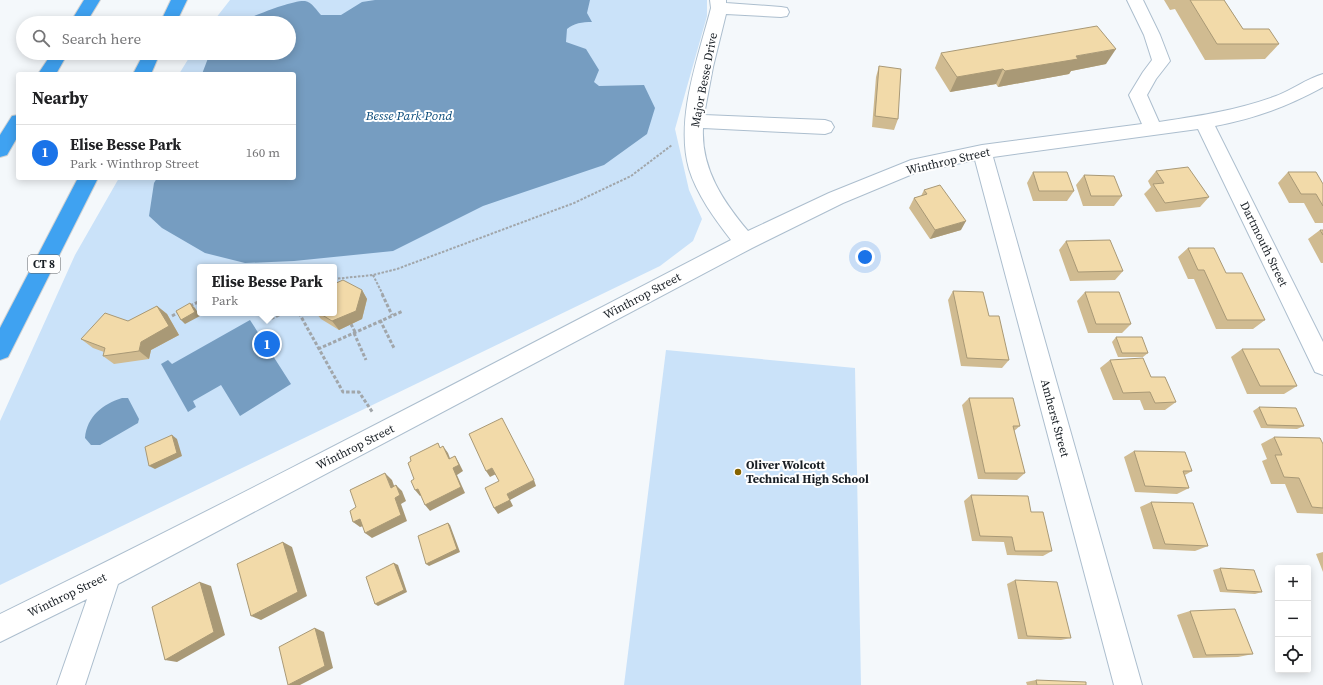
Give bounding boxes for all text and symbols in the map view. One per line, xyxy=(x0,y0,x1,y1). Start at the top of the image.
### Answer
search box xyxy=(16,16,296,60)
icon: search xyxy=(30,27,52,49)
text: Search here xyxy=(62,28,141,49)
street label: Major Besse Drive xyxy=(687,31,721,129)
text: Nearby xyxy=(32,86,88,110)
water label: Besse Park Pond xyxy=(365,107,452,124)
text: Elise Besse Park xyxy=(70,134,181,155)
text: 1 xyxy=(41,144,49,161)
text: 160 m xyxy=(246,144,280,161)
street label: Winthrop Street xyxy=(905,144,992,178)
text: Park · Winthrop Street xyxy=(70,155,199,172)
street label: Dartmouth Street xyxy=(1236,199,1292,289)
your location xyxy=(855,247,875,267)
road number: CT 8 xyxy=(28,255,60,273)
popup xyxy=(197,264,337,316)
street label: Winthrop Street xyxy=(601,269,684,323)
text: Elise Besse Park xyxy=(211,271,323,292)
text: Park xyxy=(211,292,238,309)
pin: 1 xyxy=(254,329,280,359)
street label: Amherst Street xyxy=(1037,377,1073,459)
street label: Winthrop Street xyxy=(313,420,397,474)
place label: Oliver Wolcott Technical High School xyxy=(746,457,869,487)
marker: Oliver Wolcott Technical High School xyxy=(733,467,743,477)
map controls xyxy=(1275,565,1311,673)
button: + xyxy=(1275,565,1311,601)
street label: Winthrop Street xyxy=(25,569,109,621)
button: − xyxy=(1275,601,1311,637)
button: locate xyxy=(1275,637,1311,673)

